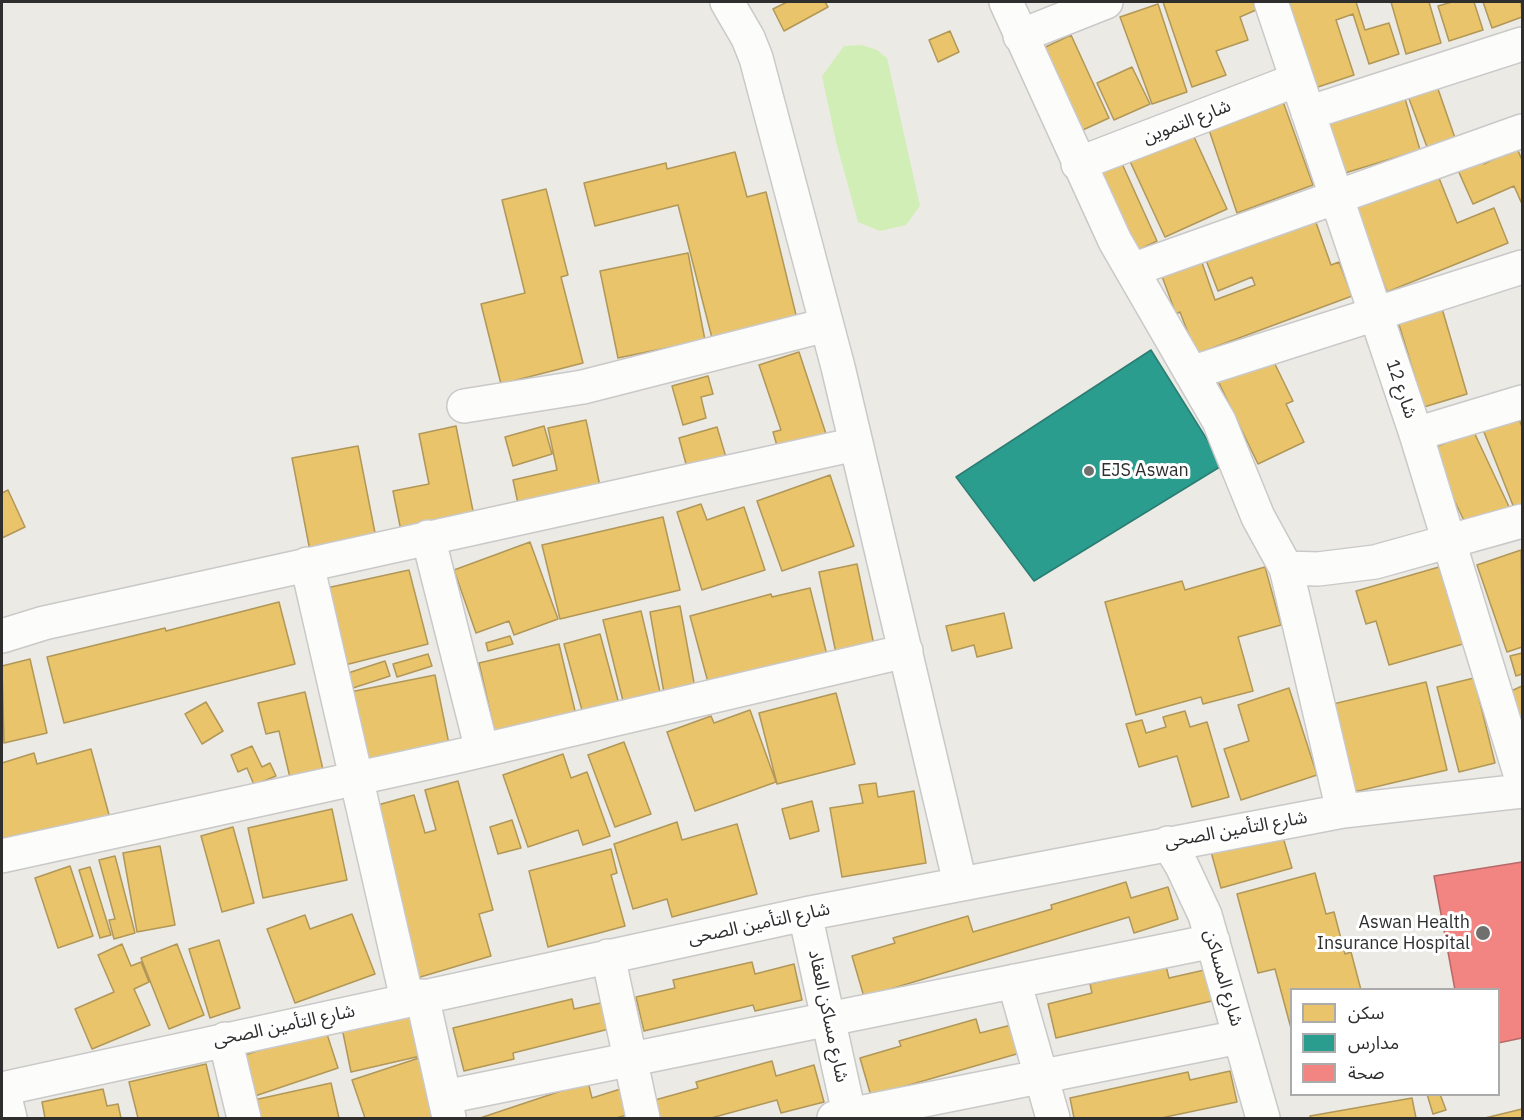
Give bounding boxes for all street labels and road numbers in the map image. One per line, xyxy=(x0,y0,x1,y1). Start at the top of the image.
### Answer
street label: شارع التموين xyxy=(1140,95,1234,149)
street label: شارع 12 xyxy=(1381,357,1421,421)
street label: شارع التأمين الصحى xyxy=(1163,807,1309,853)
street label: شارع التأمين الصحى xyxy=(686,898,832,950)
street label: شارع المساكن xyxy=(1199,927,1247,1029)
street label: شارع مساكن العقاد xyxy=(803,948,853,1084)
street label: شارع التأمين الصحى xyxy=(211,1000,357,1052)

